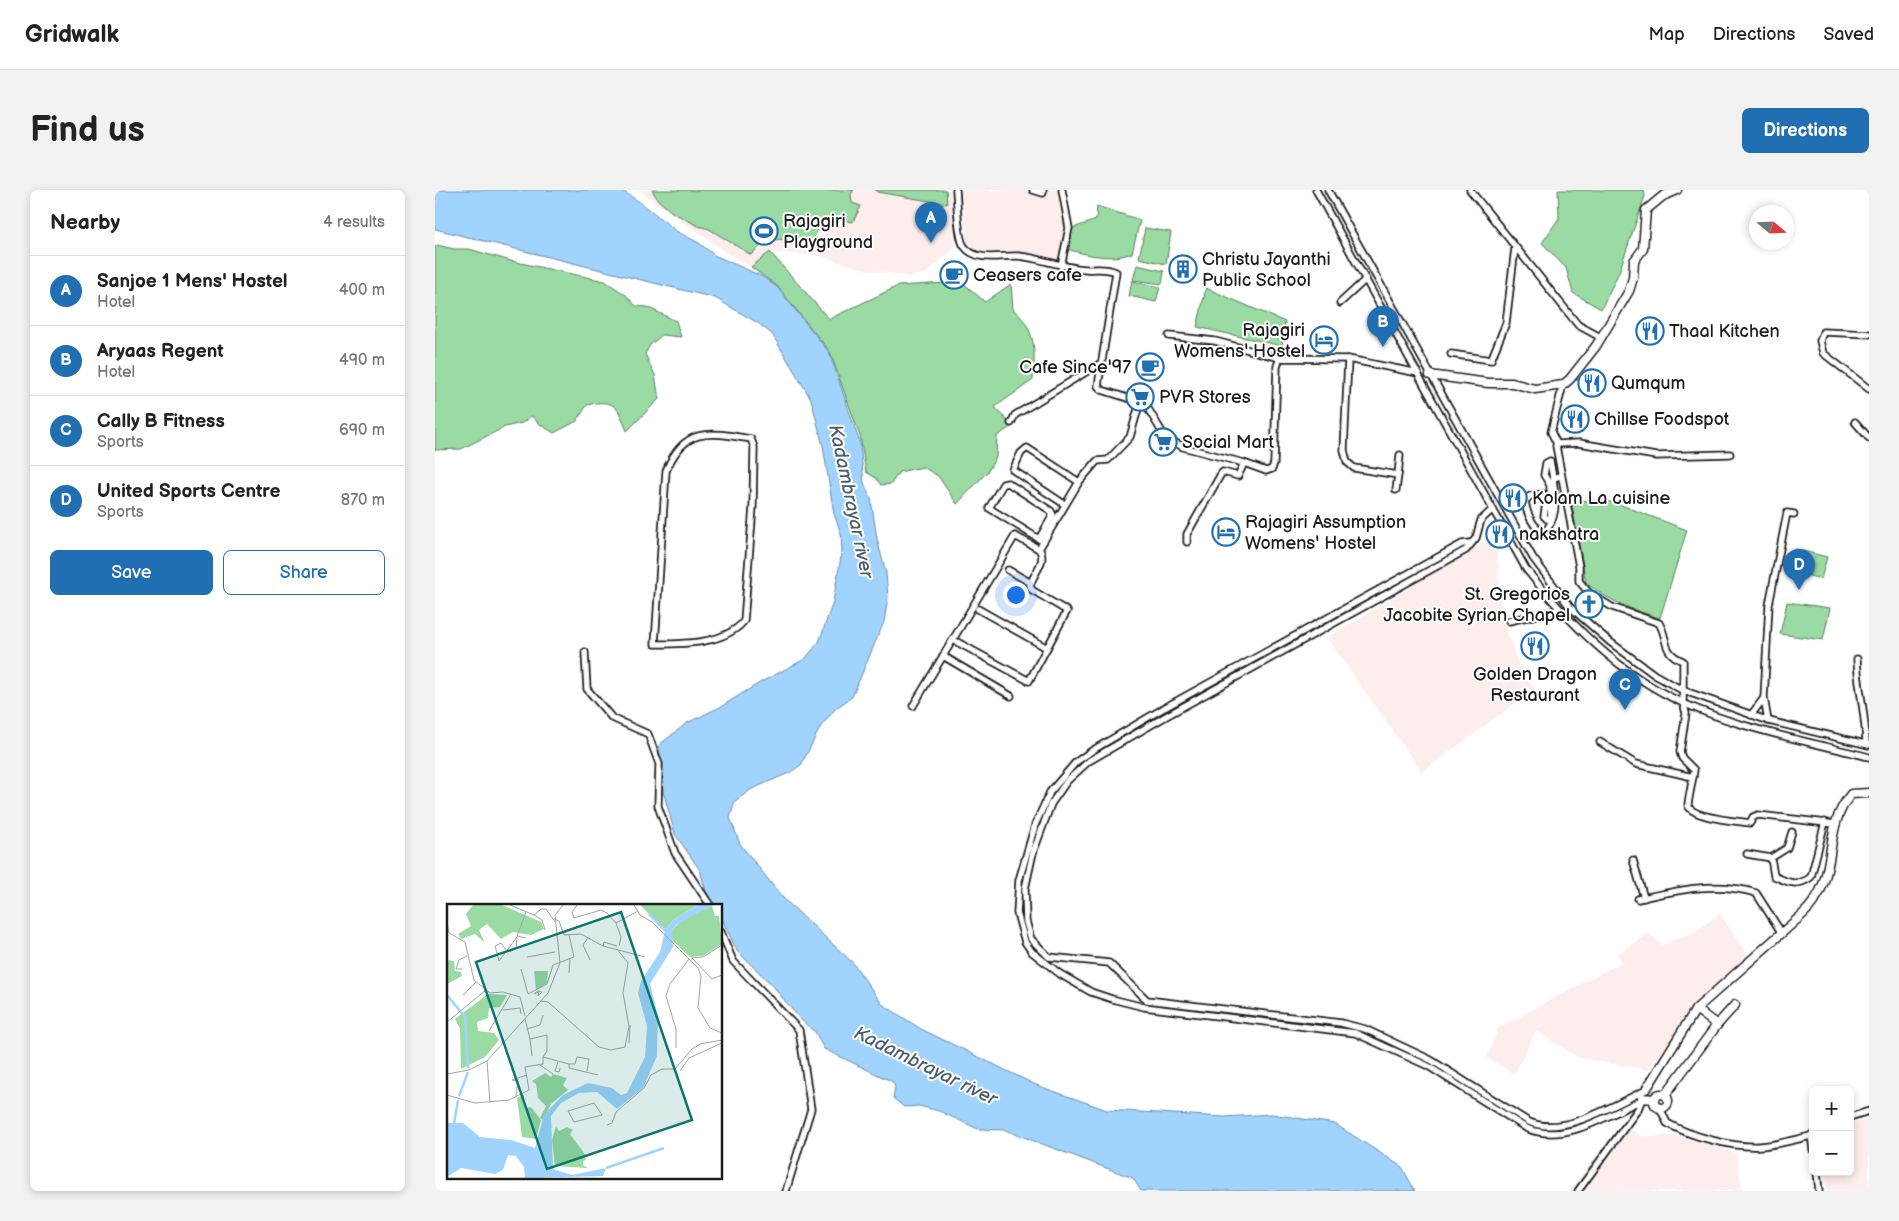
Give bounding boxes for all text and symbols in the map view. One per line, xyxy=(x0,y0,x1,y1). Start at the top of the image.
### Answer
text: Gridwalk xyxy=(25,20,119,49)
text: Map xyxy=(1649,24,1685,45)
text: Directions xyxy=(1713,24,1795,45)
text: Saved xyxy=(1823,24,1874,45)
button: Directions xyxy=(1742,108,1869,153)
text: Find us xyxy=(30,109,145,152)
pin: A xyxy=(915,202,947,243)
north arrow xyxy=(1749,205,1794,250)
text: Nearby xyxy=(50,210,120,235)
place label: Rajagiri Playground xyxy=(783,211,873,253)
text: 4 results xyxy=(323,213,385,232)
sports icon: Rajagiri Playground xyxy=(749,216,779,246)
place label: Christu Jayanthi Public School xyxy=(1202,249,1331,291)
building icon: Christu Jayanthi Public School xyxy=(1168,254,1198,284)
cafe icon: Ceasers cafe xyxy=(939,260,969,290)
place label: Ceasers cafe xyxy=(973,265,1082,286)
text: Sanjoe 1 Mens' Hostel xyxy=(97,270,288,293)
text: A xyxy=(61,281,71,300)
text: 400 m xyxy=(339,281,385,300)
text: Hotel xyxy=(97,293,135,312)
pin: B xyxy=(1367,306,1399,347)
restaurant icon: Thaal Kitchen xyxy=(1635,316,1665,346)
place label: Rajagiri Womens' Hostel xyxy=(1174,320,1305,362)
place label: Thaal Kitchen xyxy=(1669,321,1780,342)
hotel icon: Rajagiri Womens' Hostel xyxy=(1309,325,1339,355)
text: Aryaas Regent xyxy=(97,340,224,363)
text: B xyxy=(60,351,72,370)
text: 490 m xyxy=(339,351,385,370)
cafe icon: Cafe Since'97 xyxy=(1135,352,1165,382)
place label: Cafe Since'97 xyxy=(1019,357,1131,378)
text: Hotel xyxy=(97,363,135,382)
restaurant icon: Qumqum xyxy=(1577,368,1607,398)
place label: Qumqum xyxy=(1611,373,1685,394)
supermarket icon: PVR Stores xyxy=(1125,382,1155,412)
place label: PVR Stores xyxy=(1159,387,1251,408)
restaurant icon: Chillse Foodspot xyxy=(1560,404,1590,434)
place label: Chillse Foodspot xyxy=(1594,409,1730,430)
text: Cally B Fitness xyxy=(97,410,225,433)
text: C xyxy=(60,421,72,440)
text: 690 m xyxy=(339,421,385,440)
water label: Kadambrayar river xyxy=(823,422,878,581)
supermarket icon: Social Mart xyxy=(1148,427,1178,457)
place label: Social Mart xyxy=(1182,432,1274,453)
text: Sports xyxy=(97,433,144,452)
text: United Sports Centre xyxy=(97,480,280,503)
restaurant icon: Kolam La cuisine xyxy=(1498,483,1528,513)
place label: Kolam La cuisine xyxy=(1532,488,1670,509)
text: D xyxy=(60,491,72,510)
text: 870 m xyxy=(341,491,385,510)
text: Sports xyxy=(97,503,144,522)
place label: Rajagiri Assumption Womens' Hostel xyxy=(1245,512,1406,554)
hotel icon: Rajagiri Assumption Womens' Hostel xyxy=(1211,517,1241,547)
restaurant icon: nakshatra xyxy=(1485,519,1515,549)
place label: nakshatra xyxy=(1519,524,1599,545)
pin: D xyxy=(1783,549,1815,590)
button: Save xyxy=(50,550,213,595)
button: Share xyxy=(223,550,385,595)
your location xyxy=(1003,582,1029,608)
place label: St. Gregorios Jacobite Syrian Chapel xyxy=(1383,584,1570,626)
church icon: St. Gregorios Jacobite Syrian Chapel xyxy=(1574,589,1604,619)
restaurant icon: Golden Dragon Restaurant xyxy=(1520,631,1550,661)
place label: Golden Dragon Restaurant xyxy=(1473,664,1597,706)
pin: C xyxy=(1609,669,1641,710)
inset map xyxy=(447,904,723,1178)
water label: Kadambrayar river xyxy=(850,1022,1002,1111)
map controls xyxy=(1809,1086,1854,1176)
button: + xyxy=(1809,1086,1854,1131)
button: − xyxy=(1809,1131,1854,1176)

